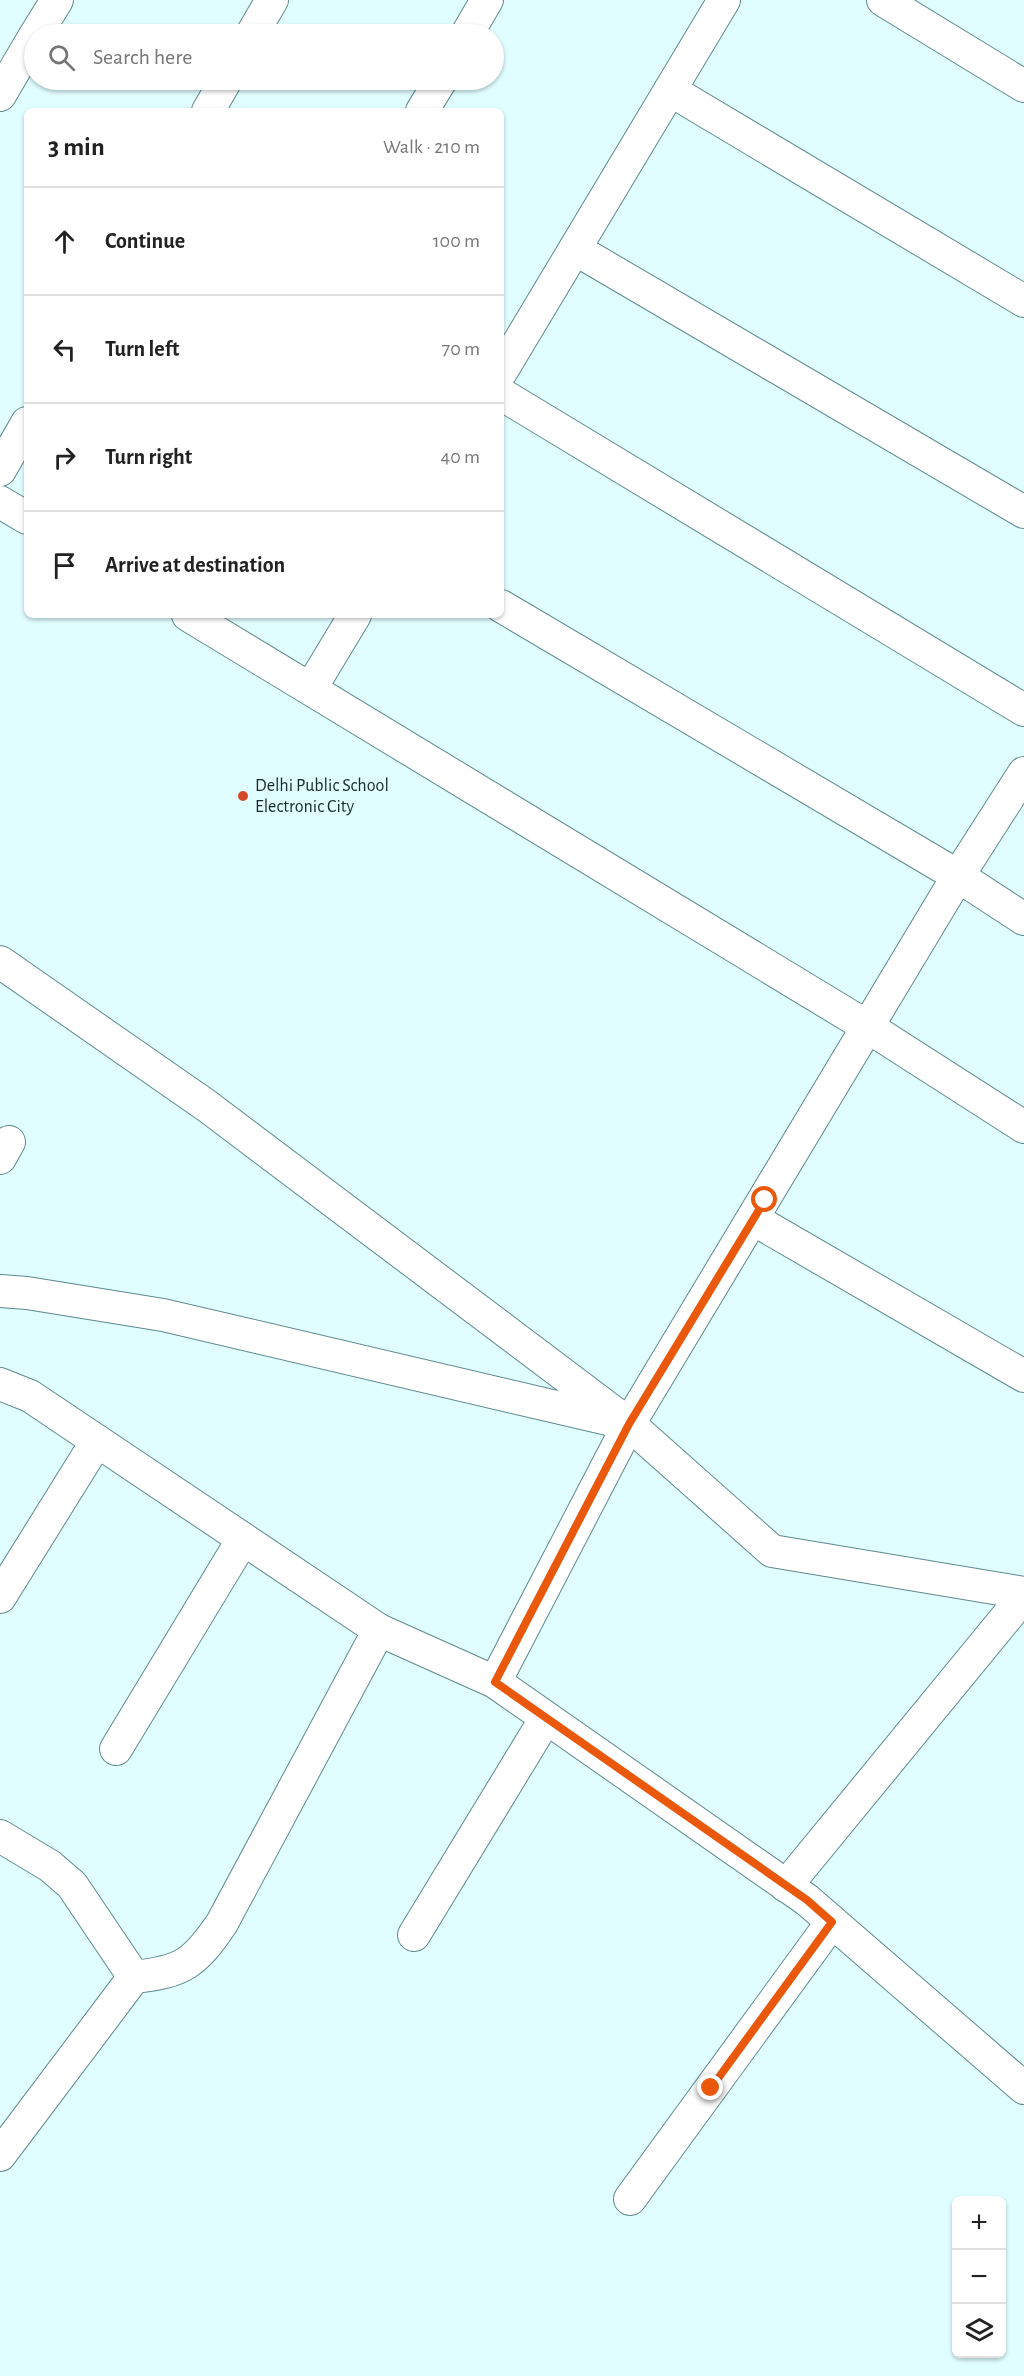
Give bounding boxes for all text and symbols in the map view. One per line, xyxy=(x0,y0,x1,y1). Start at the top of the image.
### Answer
search box xyxy=(24,24,504,90)
icon: search xyxy=(45,41,78,74)
text: Search here xyxy=(93,46,192,68)
text: 3 min xyxy=(48,134,105,160)
text: Walk · 210 m xyxy=(383,137,480,157)
icon: ahead xyxy=(48,225,81,258)
text: Continue xyxy=(105,230,185,252)
text: 100 m xyxy=(433,231,480,251)
icon: left xyxy=(48,333,81,366)
text: Turn left xyxy=(105,338,179,360)
text: 70 m xyxy=(442,339,480,359)
icon: right xyxy=(48,441,81,474)
text: Turn right xyxy=(105,446,192,468)
text: 40 m xyxy=(441,447,480,467)
icon: arrive xyxy=(48,549,81,582)
text: Arrive at destination xyxy=(105,554,285,576)
place label: Delhi Public School Electronic City xyxy=(255,777,389,816)
marker: Delhi Public School Electronic City xyxy=(236,789,250,803)
route start xyxy=(751,1186,777,1212)
route end xyxy=(697,2074,723,2100)
map controls xyxy=(952,2196,1006,2358)
button: + xyxy=(952,2196,1006,2250)
button: − xyxy=(952,2250,1006,2304)
button: layers xyxy=(952,2304,1006,2358)

